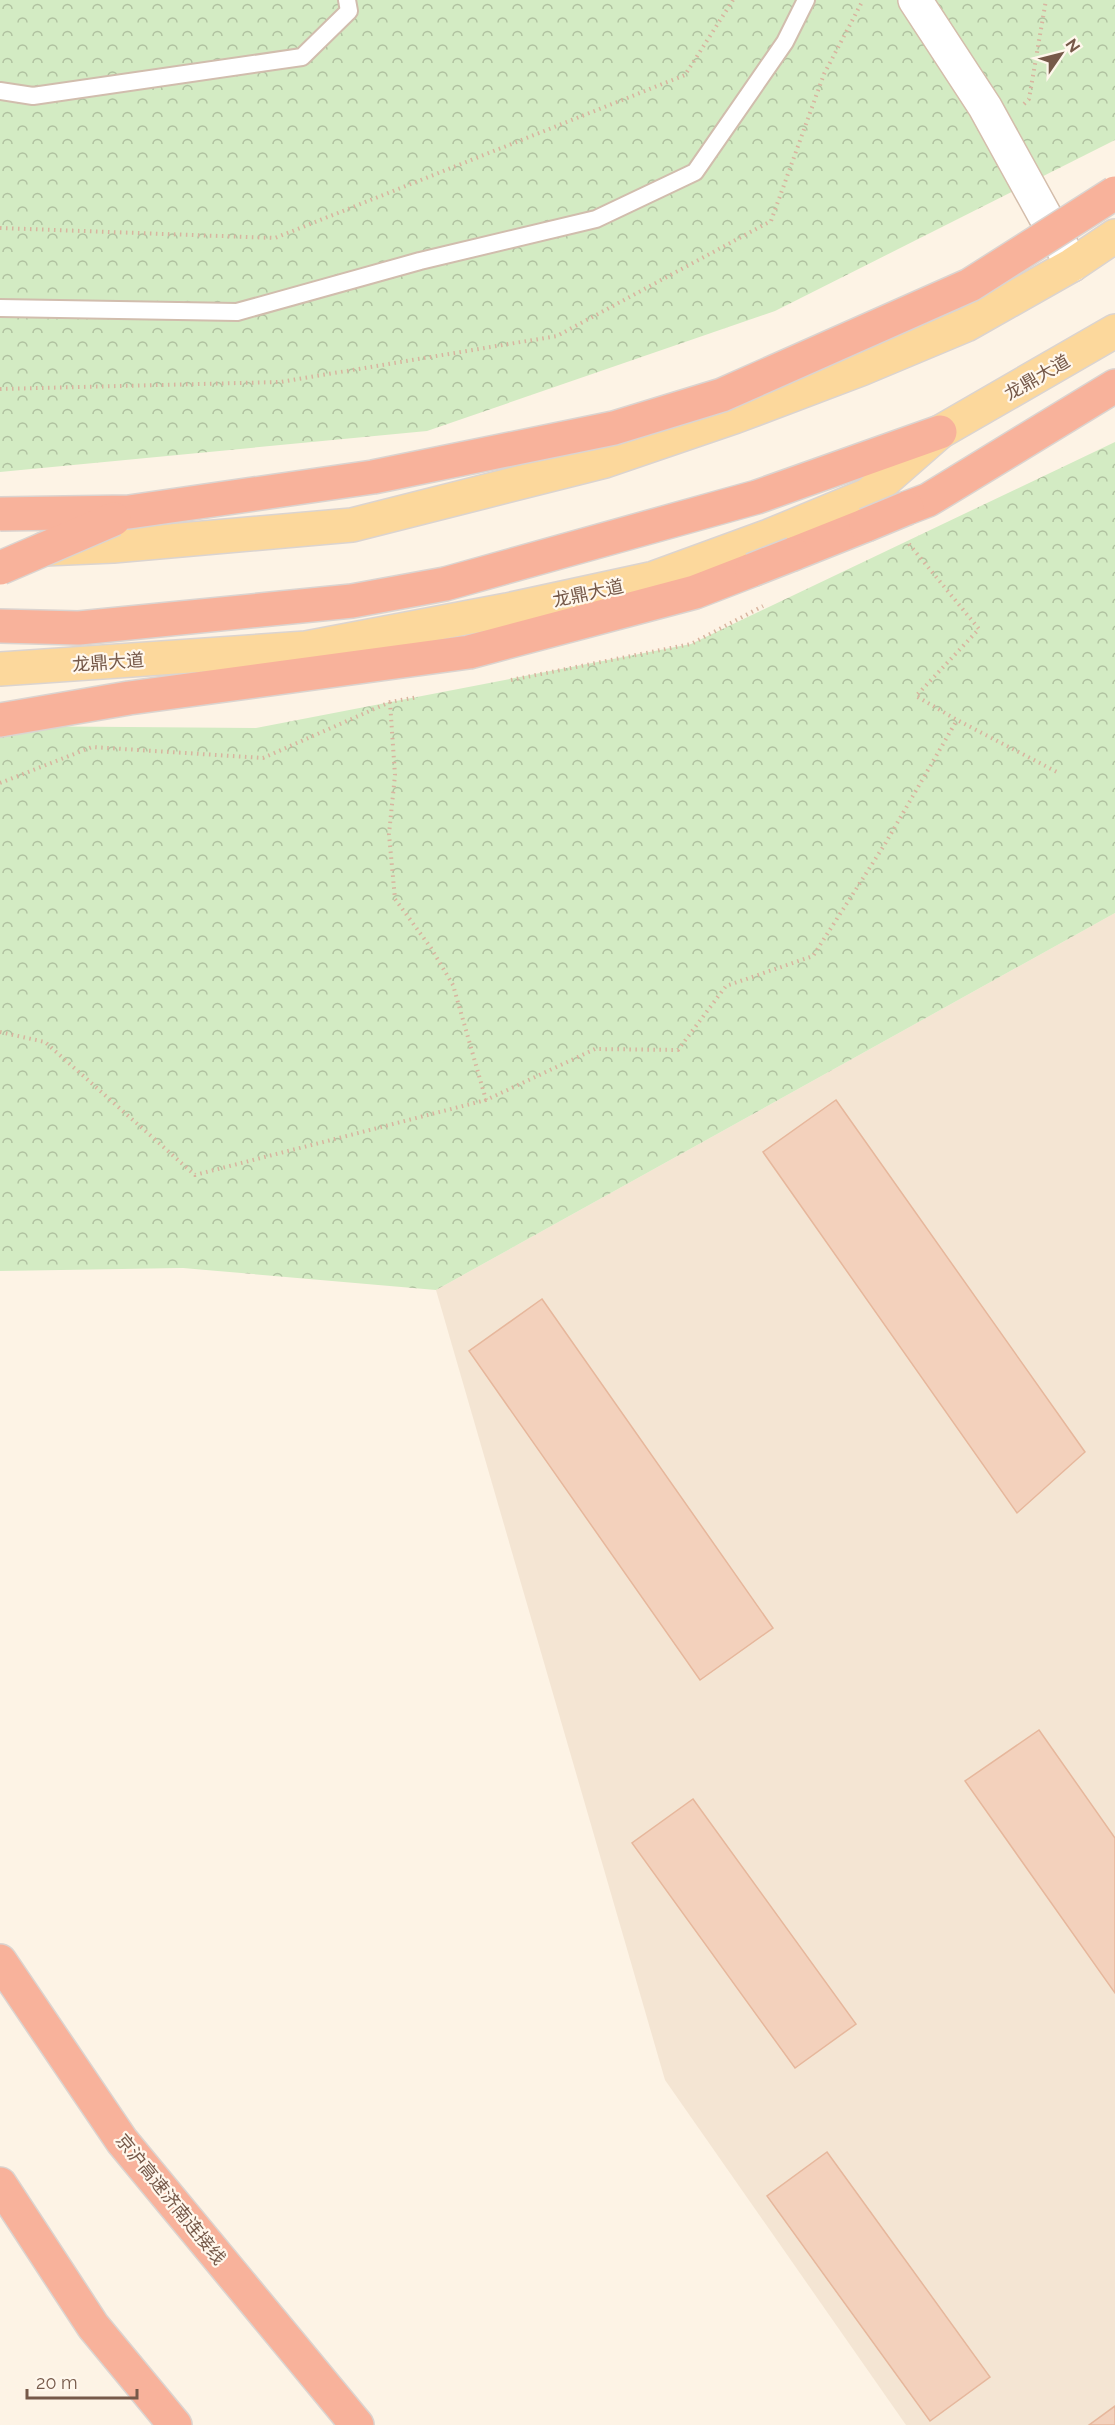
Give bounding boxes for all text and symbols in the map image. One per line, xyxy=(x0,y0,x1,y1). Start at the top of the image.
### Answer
north arrow xyxy=(1031,24,1091,84)
text: N xyxy=(1062,35,1084,56)
street label: 龙鼎大道 xyxy=(1001,350,1073,404)
street label: 龙鼎大道 xyxy=(551,575,625,611)
street label: 龙鼎大道 xyxy=(71,649,145,675)
street label: 京沪高速济南连接线 xyxy=(112,2129,230,2269)
scale bar xyxy=(27,2362,136,2400)
text: 20 m xyxy=(36,2372,78,2393)

